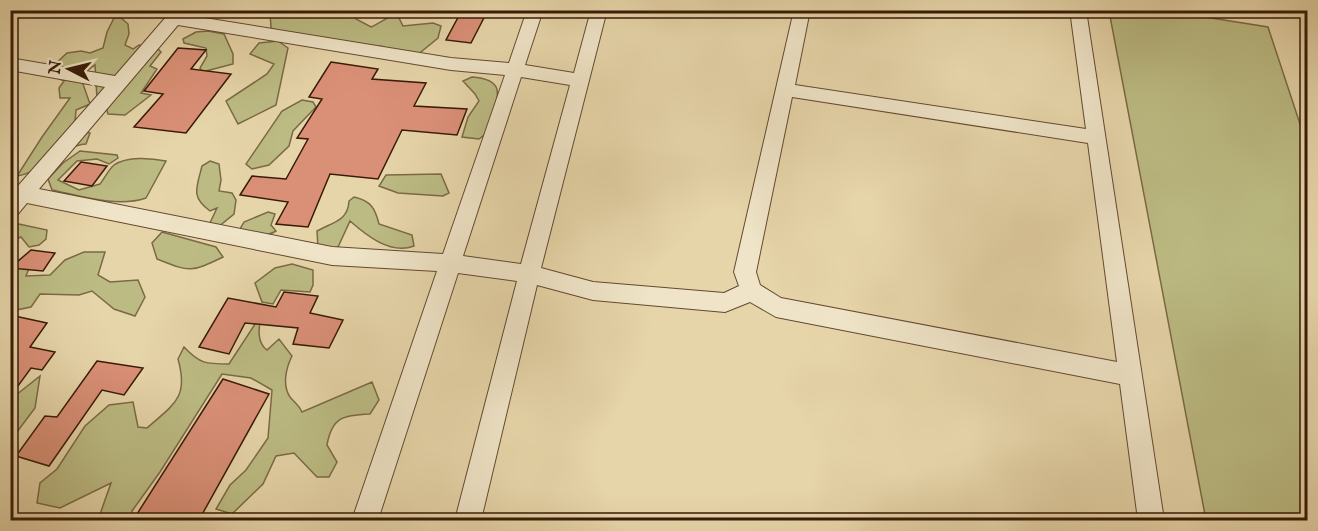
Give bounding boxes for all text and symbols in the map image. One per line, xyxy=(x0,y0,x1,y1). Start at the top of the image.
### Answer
north arrow xyxy=(39,39,99,99)
text: N xyxy=(45,59,67,76)

